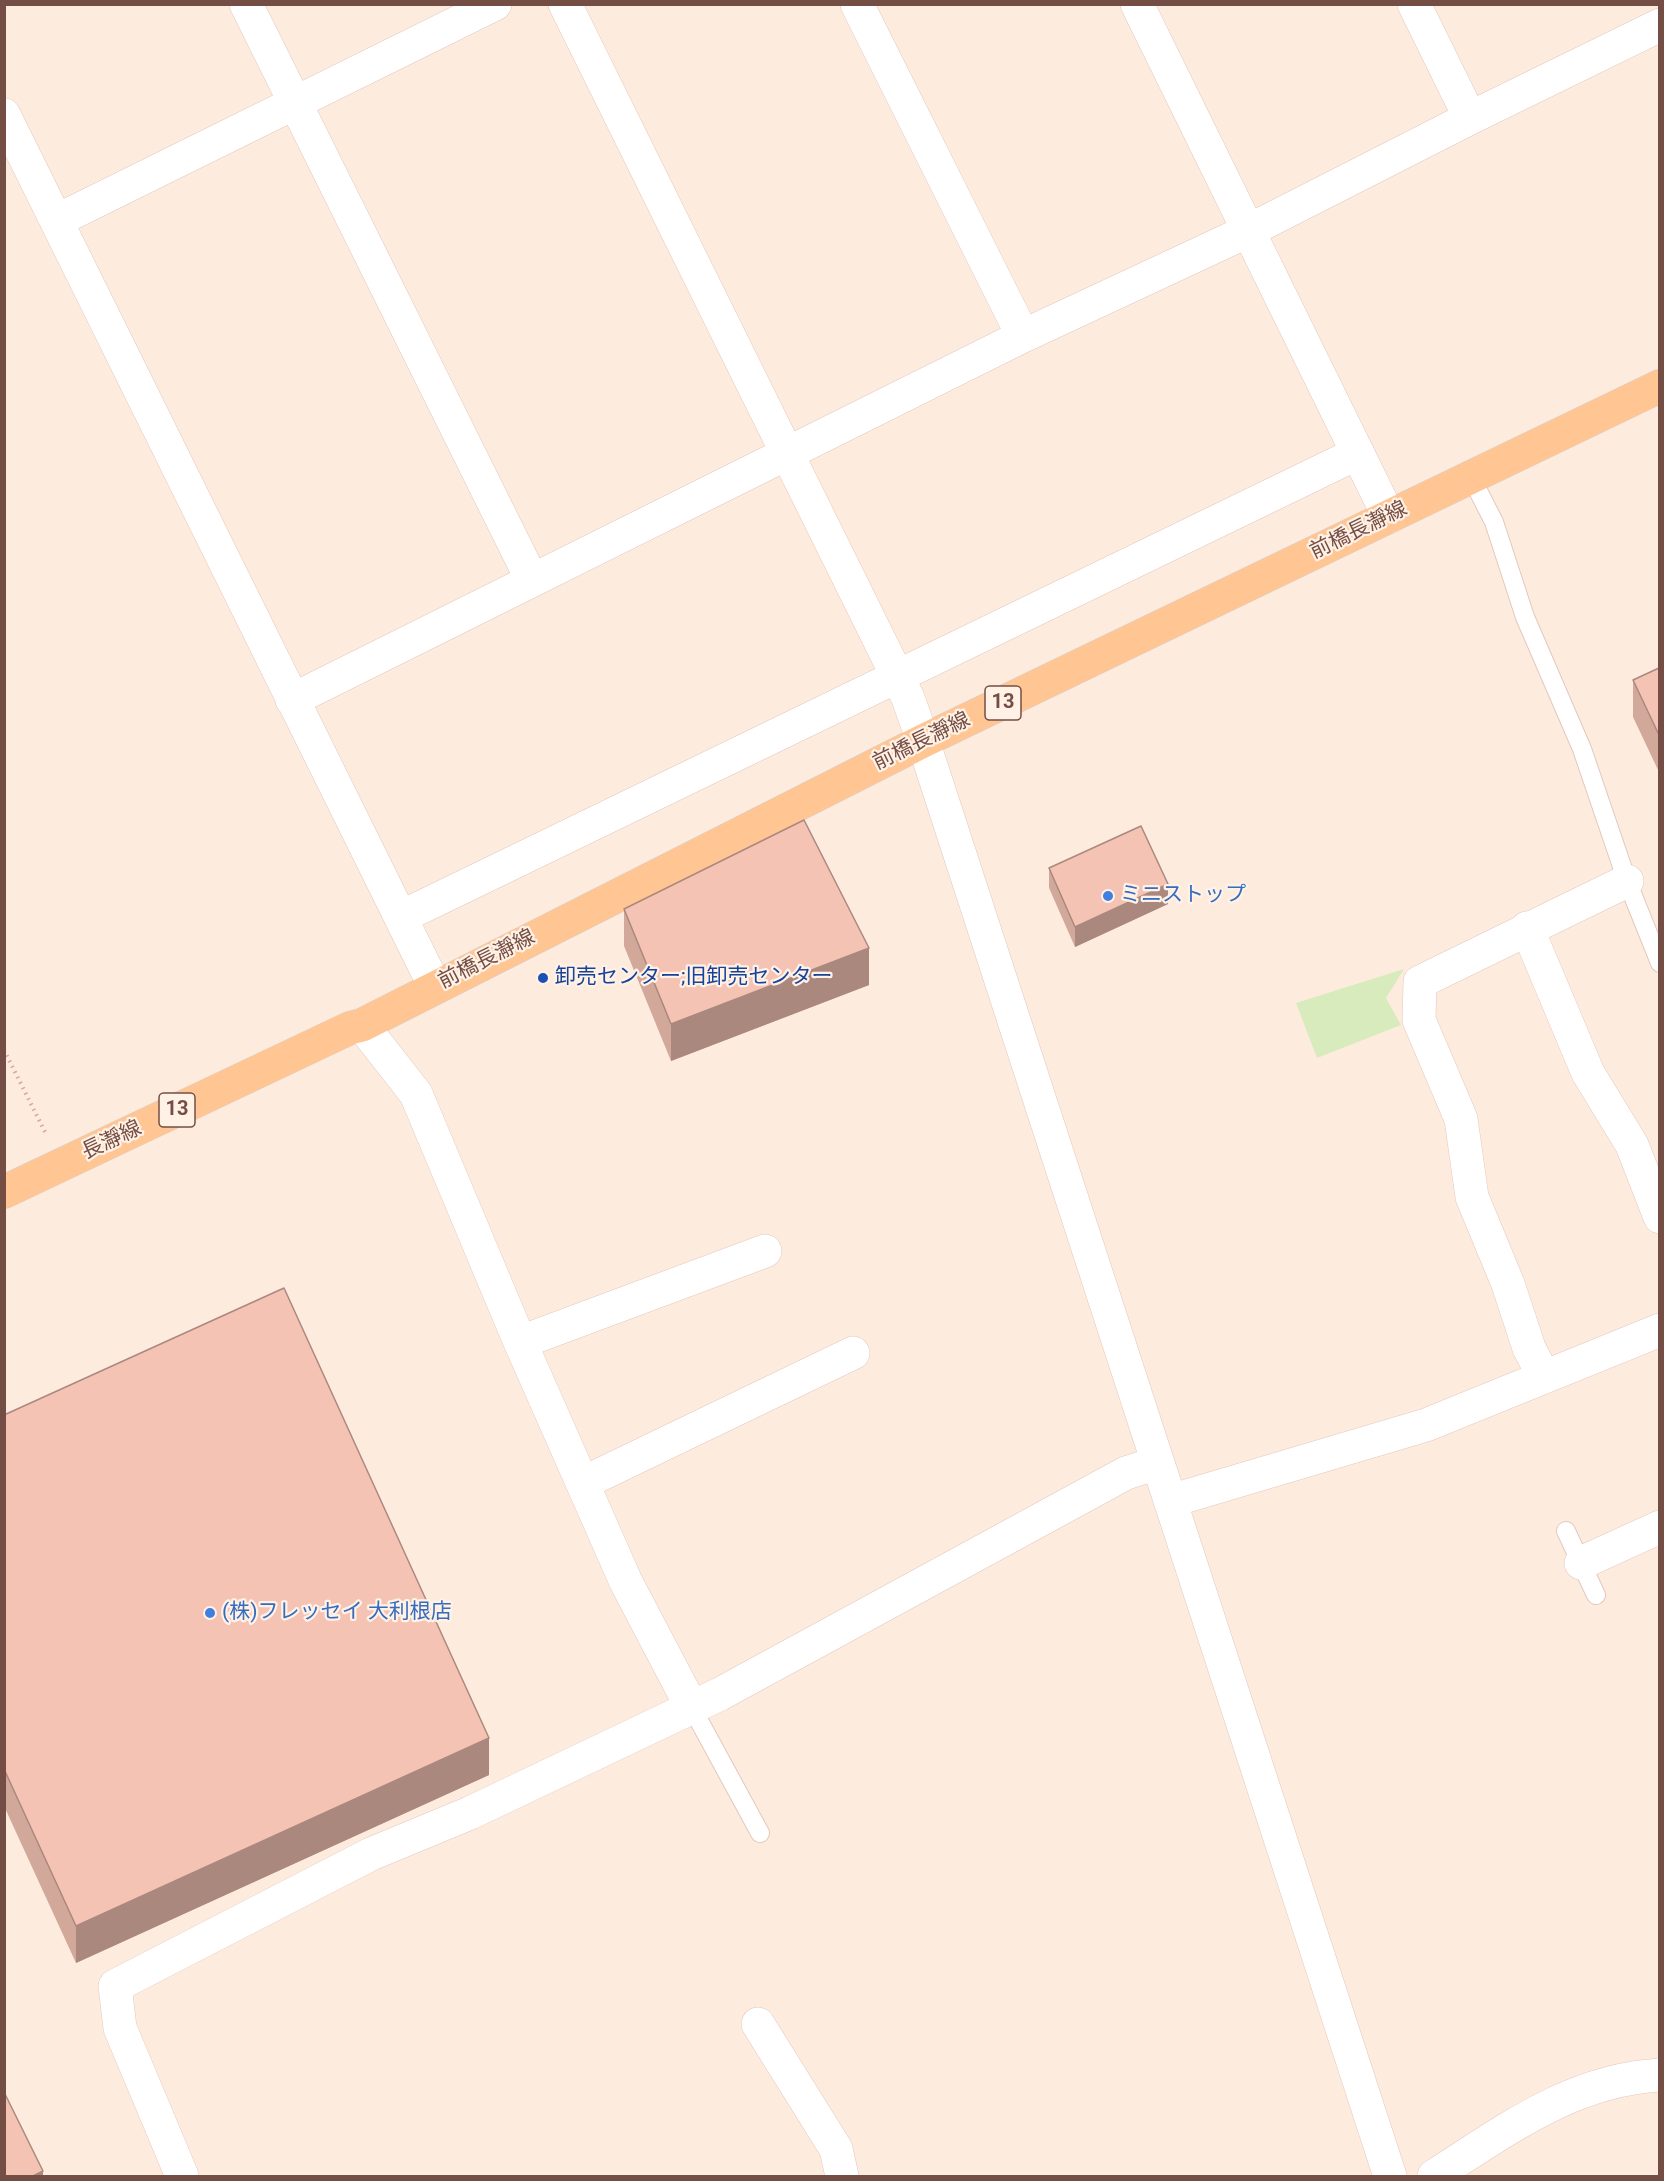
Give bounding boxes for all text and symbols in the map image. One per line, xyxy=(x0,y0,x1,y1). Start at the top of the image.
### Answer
street label: 前橋長瀞線 xyxy=(1306,497,1412,565)
road number: 13 xyxy=(985,686,1021,720)
street label: 前橋長瀞線 xyxy=(869,708,975,776)
place label: ミニストップ xyxy=(1120,883,1246,909)
marker: ミニストップ xyxy=(1101,889,1115,903)
street label: 前橋長瀞線 xyxy=(435,925,539,995)
place label: 卸売センター;旧卸売センター xyxy=(555,965,832,991)
marker: 卸売センター;旧卸売センター xyxy=(536,971,550,985)
road number: 13 xyxy=(159,1093,195,1127)
street label: 長瀞線 xyxy=(78,1116,146,1166)
place label: (株)フレッセイ 大利根店 xyxy=(222,1600,452,1626)
marker: (株)フレッセイ 大利根店 xyxy=(203,1606,217,1620)

